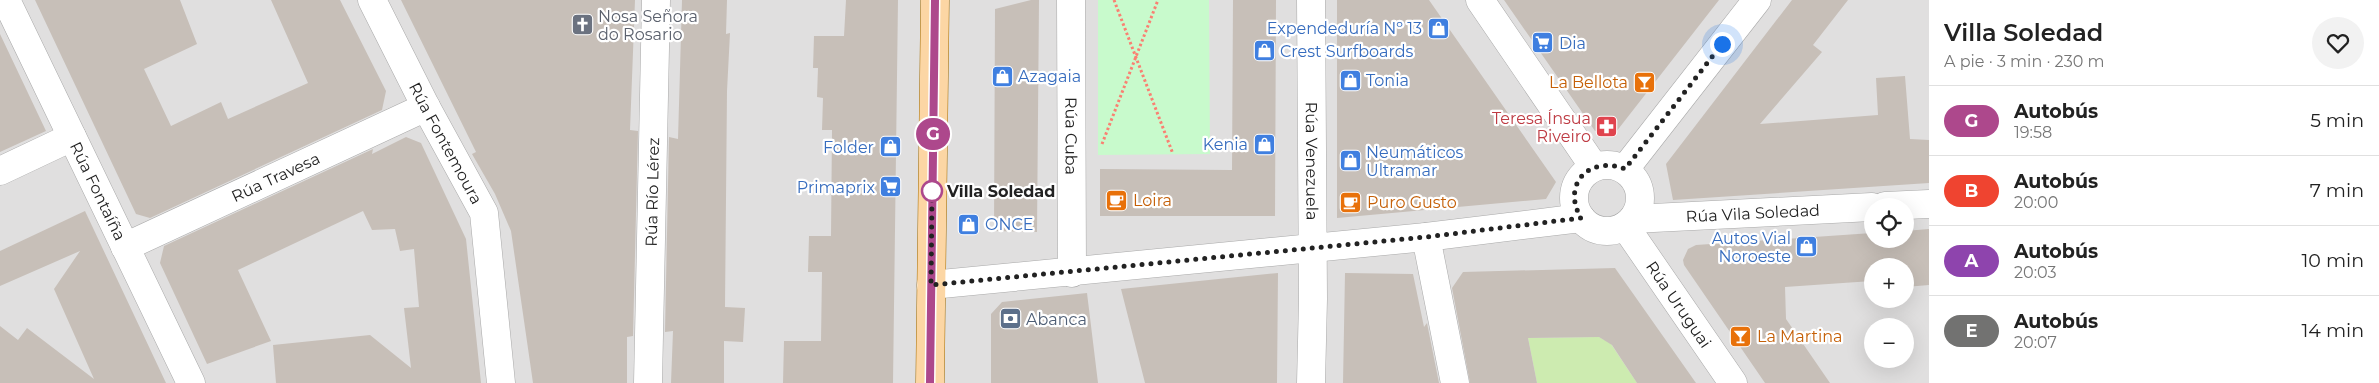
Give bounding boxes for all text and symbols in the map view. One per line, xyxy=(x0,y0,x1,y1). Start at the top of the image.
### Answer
place label: Nosa Señora do Rosario xyxy=(598,7,698,44)
church icon: Nosa Señora do Rosario xyxy=(570,13,594,37)
shop icon: Expendeduría Nº 13 xyxy=(1426,16,1450,40)
button: heart xyxy=(2312,17,2364,69)
text: Villa Soledad xyxy=(1944,18,2103,47)
place label: Expendeduría Nº 13 xyxy=(1267,19,1422,38)
supermarket icon: Dia xyxy=(1531,31,1555,55)
your location xyxy=(1710,32,1735,57)
place label: Dia xyxy=(1559,34,1586,53)
shop icon: Crest Surfboards xyxy=(1252,39,1276,63)
place label: Crest Surfboards xyxy=(1280,42,1413,61)
text: A pie · 3 min · 230 m xyxy=(1944,52,2105,71)
shop icon: Azagaia xyxy=(990,64,1014,88)
place label: Azagaia xyxy=(1018,67,1081,86)
shop icon: Tonia xyxy=(1338,68,1362,92)
bar icon: La Bellota xyxy=(1632,70,1656,94)
place label: Tonia xyxy=(1366,71,1409,90)
place label: La Bellota xyxy=(1549,73,1628,92)
street label: Rúa Fontemoura xyxy=(405,79,486,207)
street label: Rúa Cuba xyxy=(1061,97,1081,175)
text: Autobús xyxy=(2014,100,2098,123)
street label: Rúa Venezuela xyxy=(1302,102,1321,220)
place label: Teresa Ínsua Riveiro xyxy=(1492,109,1591,146)
text: 5 min xyxy=(2310,109,2364,132)
text: G xyxy=(1965,110,1978,132)
pharmacy icon: Teresa Ínsua Riveiro xyxy=(1595,115,1619,139)
line badge: G xyxy=(917,118,949,150)
text: G xyxy=(926,123,940,145)
text: 19:58 xyxy=(2014,123,2052,142)
shop icon: Kenia xyxy=(1252,132,1276,156)
shop icon: Folder xyxy=(878,135,902,159)
place label: Kenia xyxy=(1203,135,1248,154)
street label: Rúa Río Lérez xyxy=(642,137,663,247)
place label: Folder xyxy=(823,138,874,157)
street label: Rúa Fontaíña xyxy=(66,139,130,243)
place label: Neumáticos Ultramar xyxy=(1366,143,1464,180)
street label: Rúa Travesa xyxy=(228,149,323,206)
shop icon: Neumáticos Ultramar xyxy=(1338,149,1362,173)
text: Autobús xyxy=(2014,170,2098,193)
supermarket icon: Primaprix xyxy=(879,175,903,199)
place label: Primaprix xyxy=(797,178,875,197)
text: 7 min xyxy=(2310,179,2364,202)
marker: Villa Soledad xyxy=(921,180,943,202)
text: B xyxy=(1965,180,1978,202)
place label: Villa Soledad xyxy=(946,182,1055,201)
cafe icon: Loira xyxy=(1105,188,1129,212)
cafe icon: Puro Gusto xyxy=(1339,190,1363,214)
place label: Loira xyxy=(1133,191,1172,210)
place label: Puro Gusto xyxy=(1367,193,1457,212)
text: 20:00 xyxy=(2014,193,2058,212)
map controls xyxy=(1864,198,1914,368)
button: locate xyxy=(1864,198,1914,248)
street label: Rúa Vila Soledad xyxy=(1685,201,1820,226)
shop icon: ONCE xyxy=(957,212,981,236)
place label: ONCE xyxy=(985,215,1033,234)
place label: Autos Vial Noroeste xyxy=(1712,229,1791,266)
shop icon: Autos Vial Noroeste xyxy=(1795,235,1819,259)
text: Autobús xyxy=(2014,240,2098,263)
text: 10 min xyxy=(2301,249,2364,272)
text: A xyxy=(1965,250,1978,272)
street label: Rúa Uruguai xyxy=(1642,257,1715,352)
button: + xyxy=(1864,258,1914,308)
text: 20:03 xyxy=(2014,263,2057,282)
bank icon: Abanca xyxy=(998,307,1022,331)
place label: Abanca xyxy=(1026,310,1087,329)
text: Autobús xyxy=(2014,310,2098,333)
button: − xyxy=(1864,318,1914,368)
text: 14 min xyxy=(2301,319,2364,342)
text: E xyxy=(1965,320,1978,342)
bar icon: La Martina xyxy=(1729,324,1753,348)
place label: La Martina xyxy=(1757,327,1843,346)
text: 20:07 xyxy=(2014,333,2057,352)

